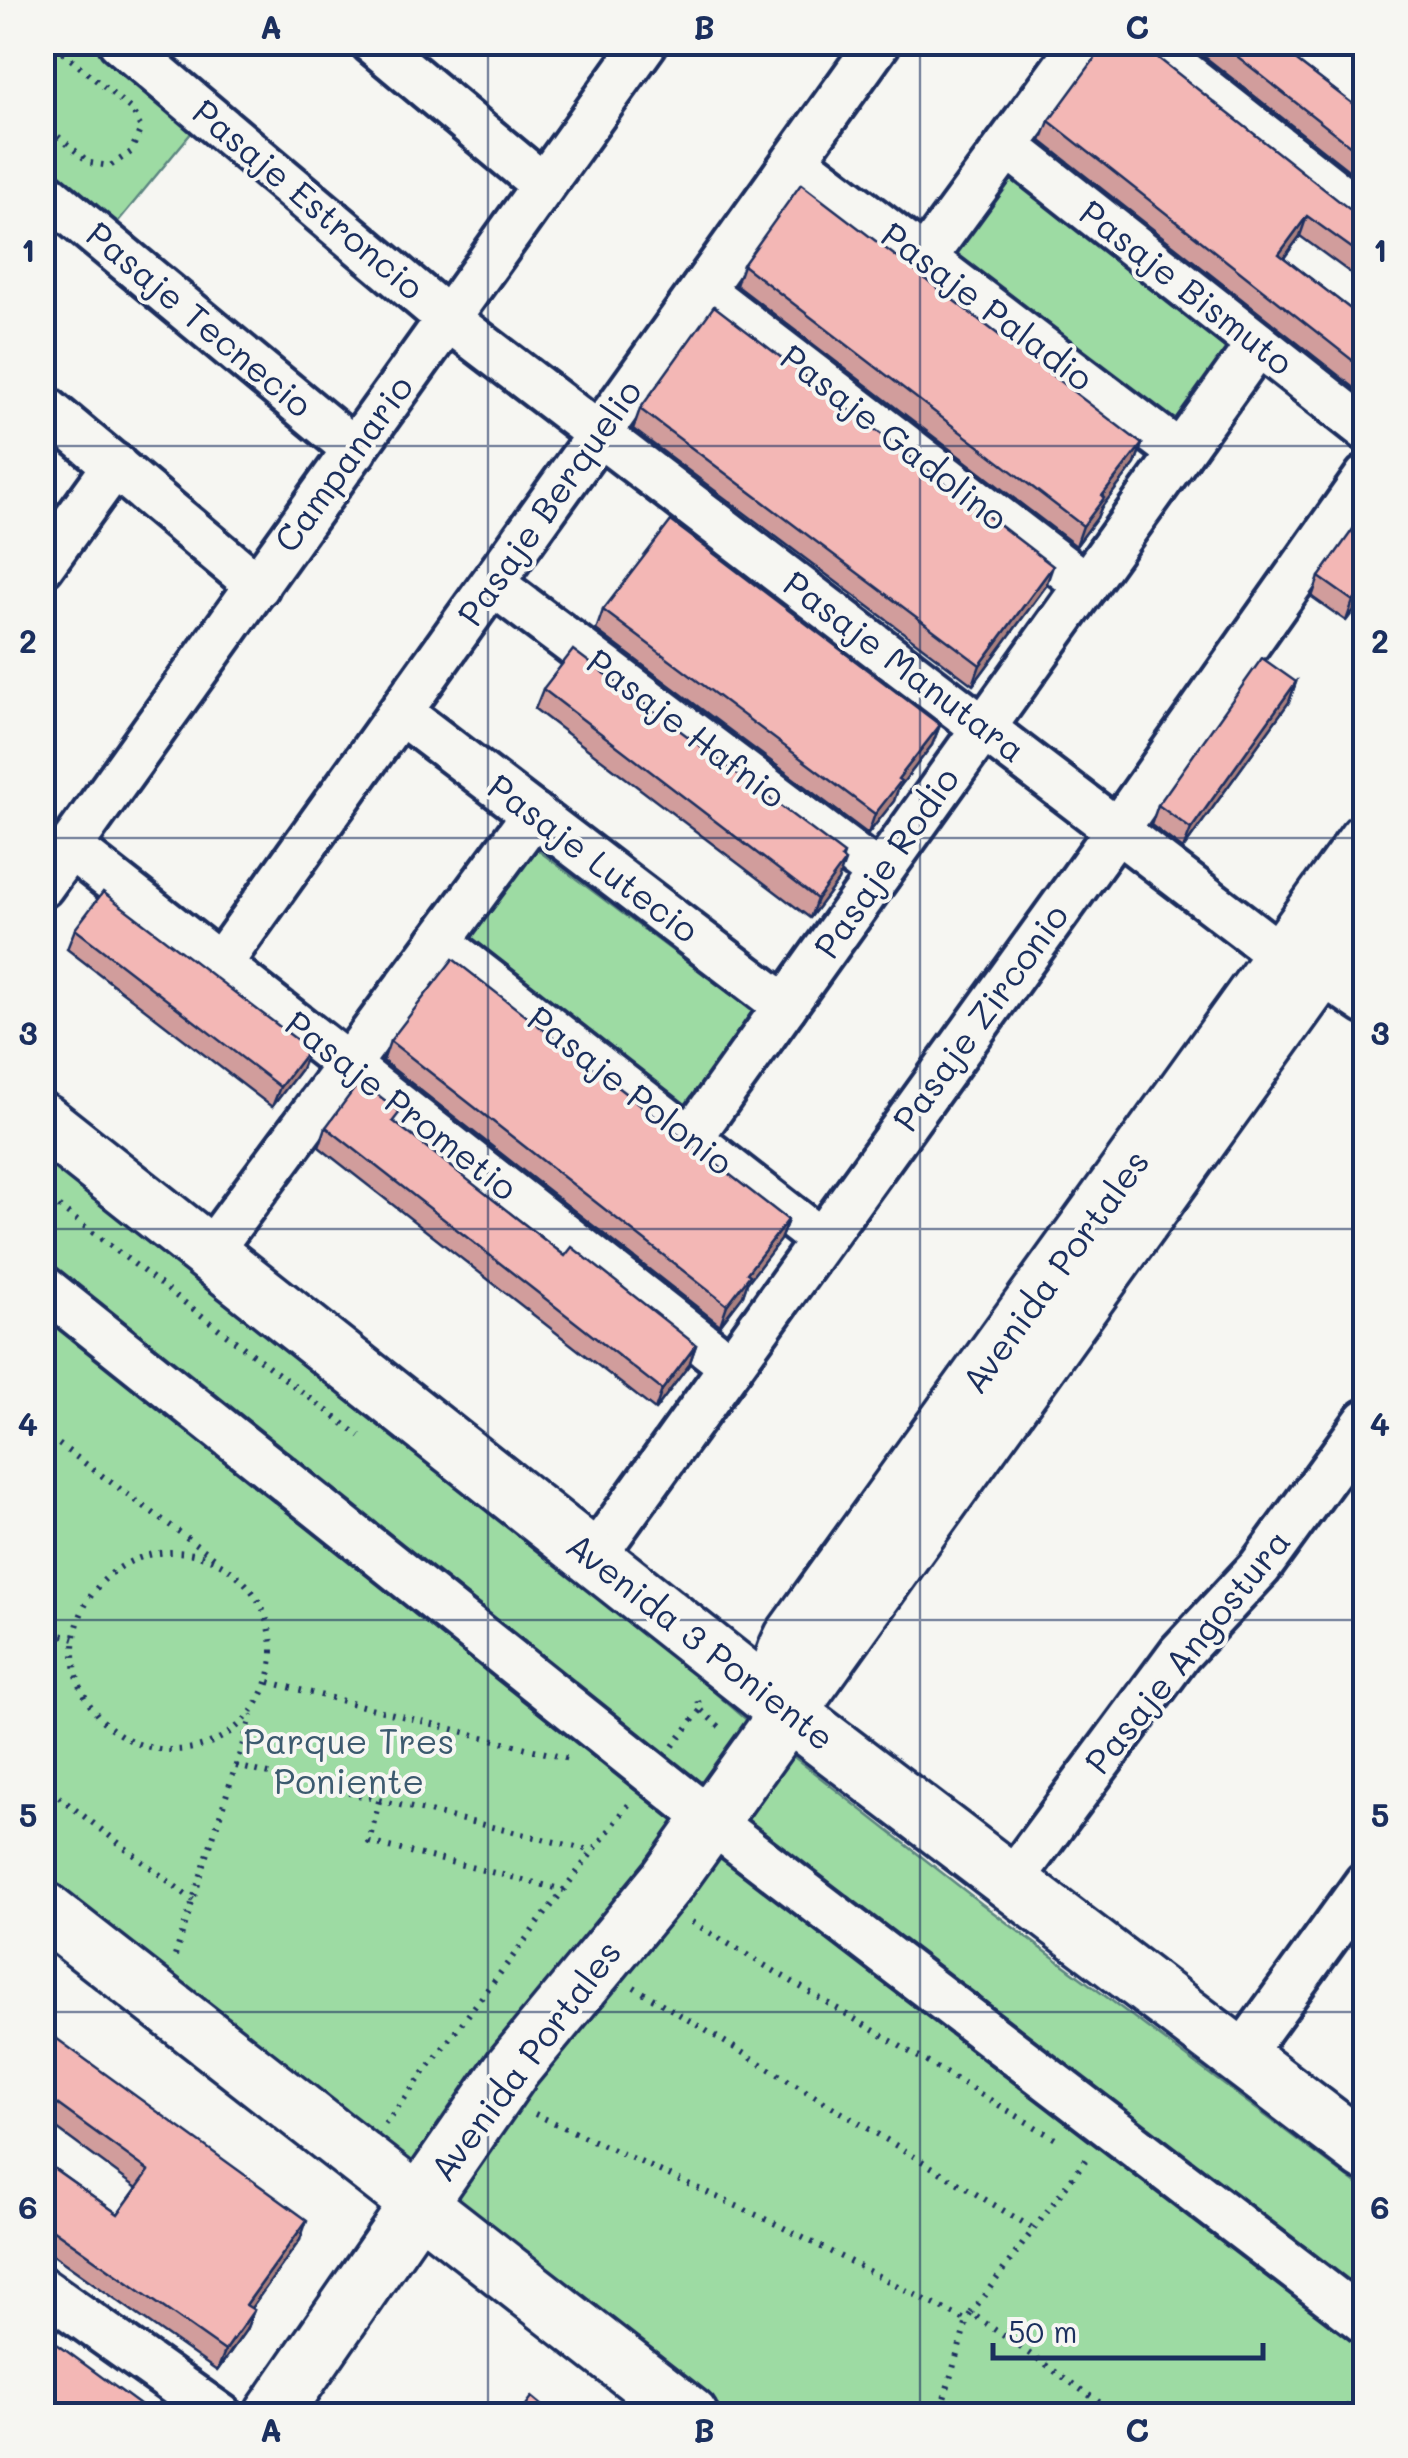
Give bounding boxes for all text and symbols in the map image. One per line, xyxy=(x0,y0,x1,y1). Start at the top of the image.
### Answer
text: A xyxy=(260,5,282,47)
text: B xyxy=(693,5,715,47)
text: C xyxy=(1125,5,1149,47)
street label: Pasaje Estroncio xyxy=(184,88,435,309)
street label: Pasaje Bismuto xyxy=(1071,188,1304,384)
street label: Pasaje Tecnecio xyxy=(78,210,323,427)
street label: Pasaje Paladio xyxy=(873,211,1104,400)
text: 1 xyxy=(21,228,35,270)
text: 1 xyxy=(1373,228,1387,270)
street label: Pasaje Gadolino xyxy=(772,333,1019,540)
street label: Campanario xyxy=(263,365,422,561)
street label: Pasaje Berquelio xyxy=(446,369,651,634)
street label: Pasaje Manutara xyxy=(775,559,1035,771)
text: 2 xyxy=(19,619,37,661)
text: 2 xyxy=(1371,619,1389,661)
street label: Pasaje Hafnio xyxy=(578,637,796,817)
street label: Pasaje Rodio xyxy=(802,757,968,967)
street label: Pasaje Lutecio xyxy=(479,763,709,952)
street label: Pasaje Zirconio xyxy=(881,894,1078,1140)
street label: Pasaje Polonio xyxy=(519,995,744,1184)
street label: Pasaje Prometio xyxy=(277,999,528,1210)
text: 3 xyxy=(18,1011,38,1053)
text: 3 xyxy=(1370,1011,1390,1053)
street label: Avenida Portales xyxy=(950,1140,1158,1402)
text: 4 xyxy=(18,1402,38,1444)
text: 4 xyxy=(1370,1402,1390,1444)
street label: Pasaje Angostura xyxy=(1073,1519,1299,1783)
street label: Avenida 3 Poniente xyxy=(558,1521,845,1760)
park label: Parque Tres Poniente xyxy=(244,1717,454,1803)
text: 5 xyxy=(19,1793,37,1835)
text: 5 xyxy=(1371,1793,1389,1835)
street label: Avenida Portales xyxy=(419,1930,630,2190)
text: 6 xyxy=(18,2185,38,2227)
text: 6 xyxy=(1370,2185,1390,2227)
scale bar xyxy=(993,2298,1263,2360)
text: 50 m xyxy=(1008,2311,1078,2351)
text: A xyxy=(260,2408,282,2450)
text: B xyxy=(693,2408,715,2450)
text: C xyxy=(1125,2408,1149,2450)

